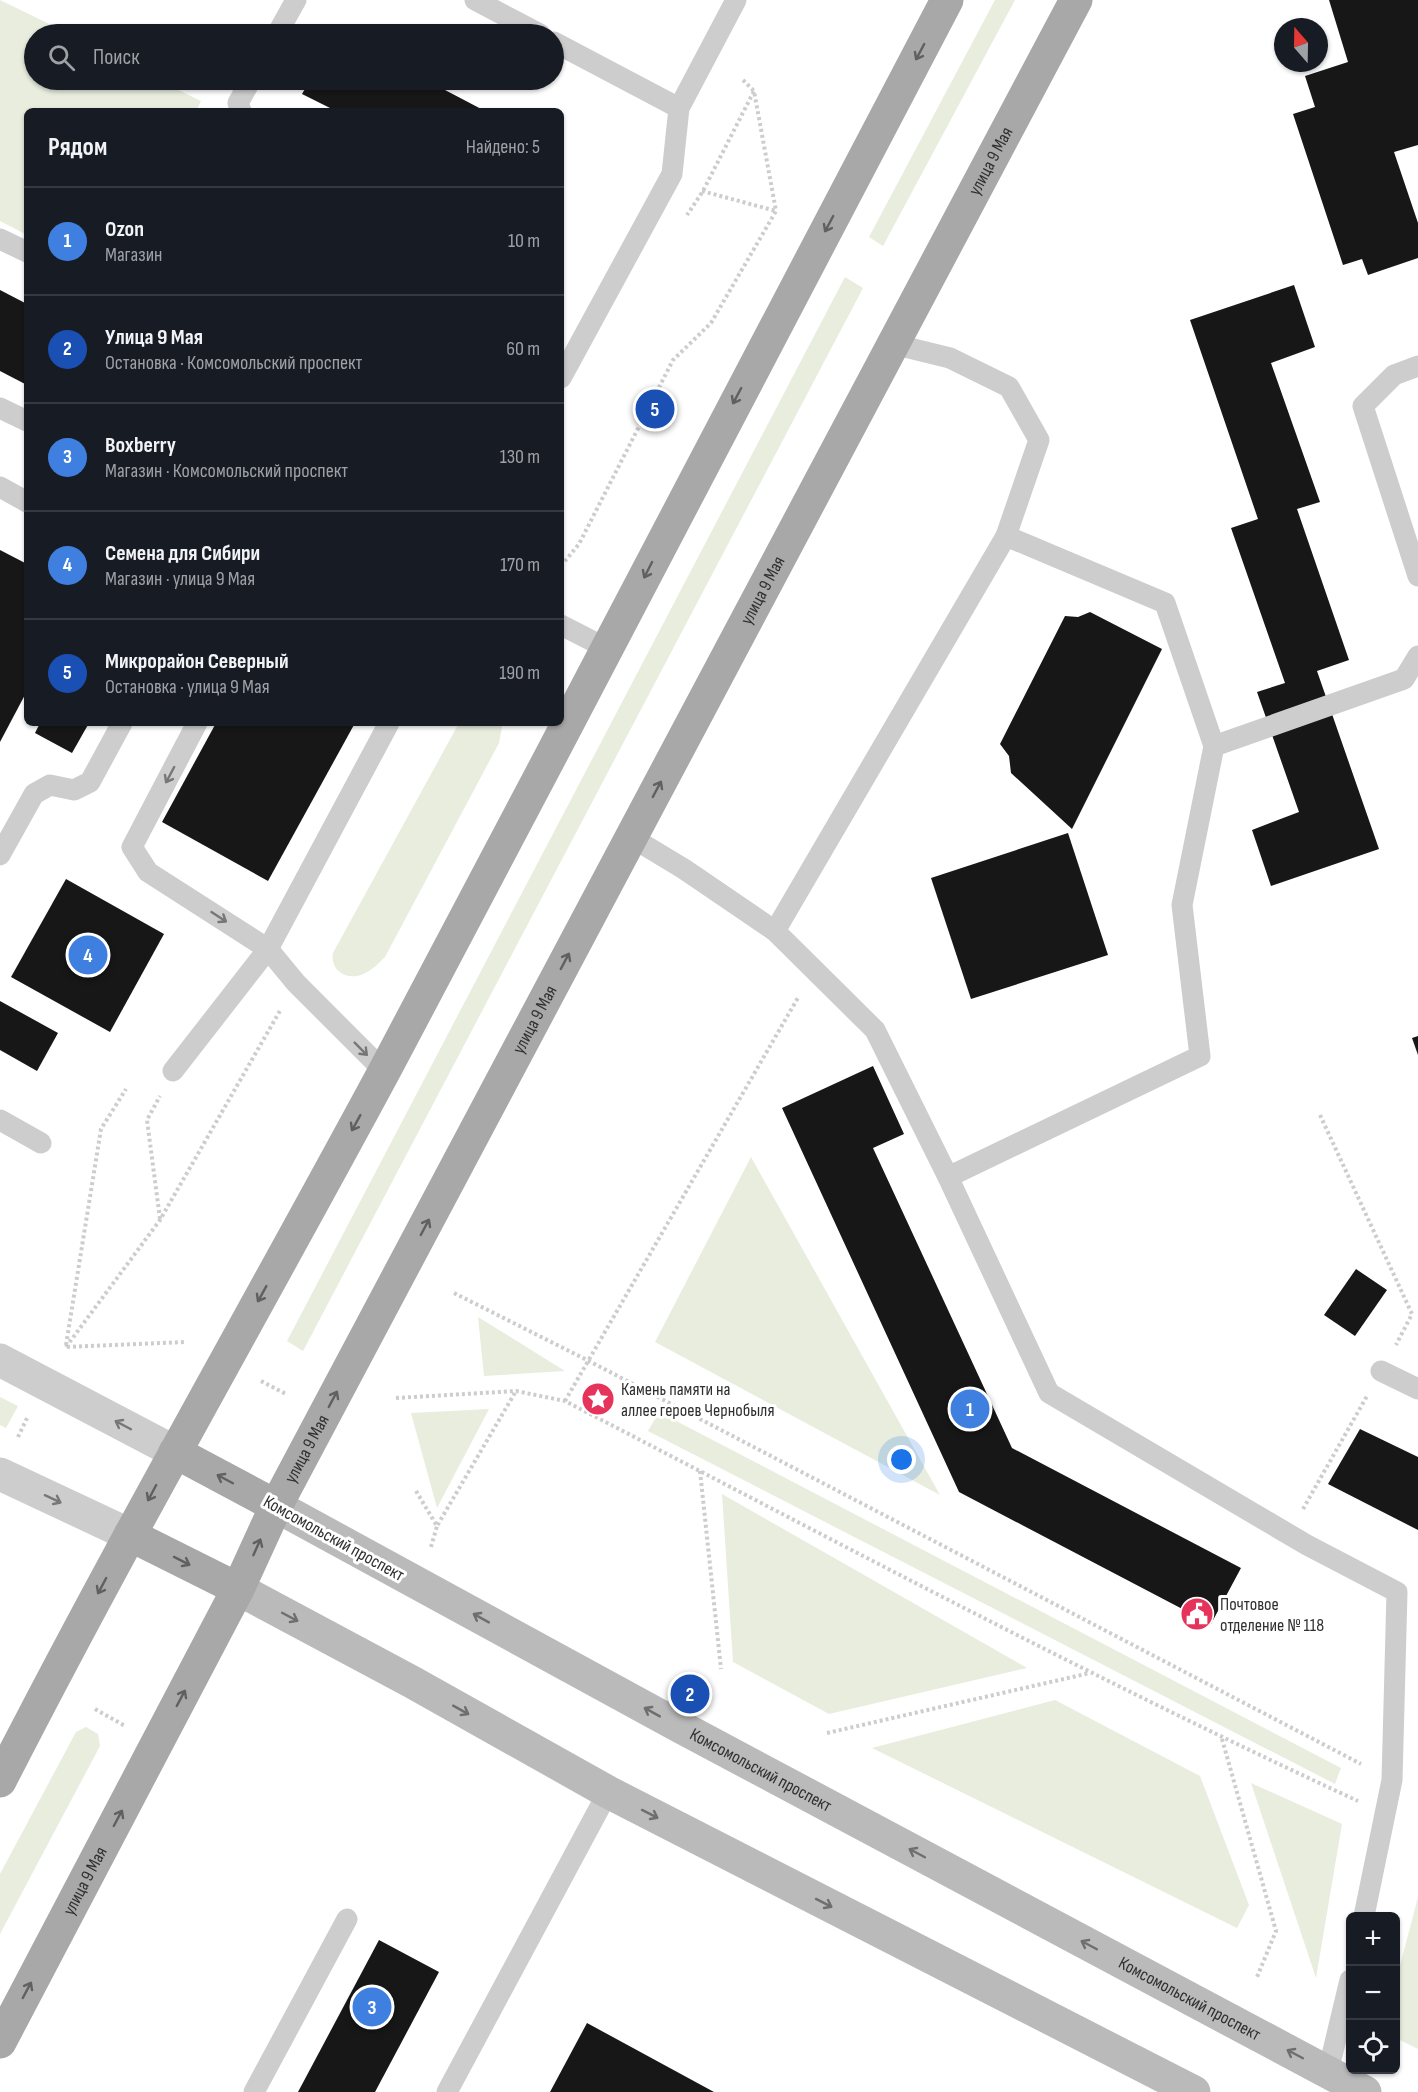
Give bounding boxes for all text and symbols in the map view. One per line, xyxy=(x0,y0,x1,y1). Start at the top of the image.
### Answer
north arrow xyxy=(1274,18,1328,72)
search box xyxy=(24,24,564,90)
icon: search xyxy=(45,41,78,74)
one-way arrow xyxy=(914,42,925,60)
text: Поиск xyxy=(93,44,139,71)
street label: улица 9 Мая xyxy=(964,124,1018,199)
text: Рядом xyxy=(48,132,107,163)
text: Найдено: 5 xyxy=(466,135,540,159)
one-way arrow xyxy=(822,215,834,233)
text: Ozon xyxy=(105,216,144,243)
text: 1 xyxy=(64,229,71,253)
text: 10 m xyxy=(508,229,540,253)
text: Магазин xyxy=(105,243,162,267)
text: Улица 9 Мая xyxy=(105,324,203,351)
text: 2 xyxy=(63,337,72,361)
text: 60 m xyxy=(506,337,540,361)
text: Остановка · Комсомольский проспект xyxy=(105,351,362,375)
pin: 5 xyxy=(636,386,674,432)
one-way arrow xyxy=(731,387,743,405)
text: Boxberry xyxy=(105,432,176,459)
text: 3 xyxy=(63,445,72,469)
text: 130 m xyxy=(500,445,540,469)
text: Магазин · Комсомольский проспект xyxy=(105,459,348,483)
text: Семена для Сибири xyxy=(105,540,260,567)
text: 4 xyxy=(63,553,72,577)
text: 170 m xyxy=(500,553,540,577)
street label: улица 9 Мая xyxy=(736,553,790,628)
one-way arrow xyxy=(642,560,653,578)
text: Магазин · улица 9 Мая xyxy=(105,567,255,591)
text: Микрорайон Северный xyxy=(105,648,289,675)
text: 5 xyxy=(63,661,72,685)
text: 190 m xyxy=(499,661,540,685)
text: Остановка · улица 9 Мая xyxy=(105,675,269,699)
one-way arrow xyxy=(164,766,176,783)
one-way arrow xyxy=(651,781,663,798)
one-way arrow xyxy=(210,911,227,924)
pin: 4 xyxy=(68,932,107,978)
one-way arrow xyxy=(560,953,571,971)
street label: улица 9 Мая xyxy=(508,982,562,1057)
one-way arrow xyxy=(354,1041,368,1056)
one-way arrow xyxy=(350,1114,362,1131)
one-way arrow xyxy=(420,1218,431,1236)
one-way arrow xyxy=(256,1285,268,1302)
place label: Камень памяти на аллее героев Чернобыля xyxy=(621,1379,774,1421)
place icon: Камень памяти на аллее героев Чернобыля xyxy=(580,1381,616,1417)
pin: 1 xyxy=(950,1386,990,1432)
one-way arrow xyxy=(327,1391,339,1408)
street label: улица 9 Мая xyxy=(280,1411,334,1487)
one-way arrow xyxy=(114,1418,132,1430)
your location xyxy=(887,1445,916,1474)
one-way arrow xyxy=(217,1473,235,1484)
one-way arrow xyxy=(146,1484,157,1502)
street label: Комсомольский проспект xyxy=(260,1491,408,1586)
one-way arrow xyxy=(44,1494,62,1505)
one-way arrow xyxy=(252,1539,263,1557)
one-way arrow xyxy=(173,1555,191,1567)
one-way arrow xyxy=(96,1577,107,1595)
place label: Почтовое отделение № 118 xyxy=(1220,1594,1324,1636)
public building icon: Почтовое отделение № 118 xyxy=(1179,1596,1215,1632)
one-way arrow xyxy=(280,1612,298,1623)
one-way arrow xyxy=(473,1612,491,1623)
pin: 2 xyxy=(670,1672,710,1716)
one-way arrow xyxy=(176,1689,187,1707)
one-way arrow xyxy=(452,1704,469,1716)
one-way arrow xyxy=(644,1706,662,1717)
street label: Комсомольский проспект xyxy=(686,1724,835,1817)
one-way arrow xyxy=(113,1809,124,1827)
one-way arrow xyxy=(641,1809,659,1820)
street label: улица 9 Мая xyxy=(59,1843,112,1919)
one-way arrow xyxy=(909,1847,926,1859)
one-way arrow xyxy=(814,1897,832,1909)
map controls xyxy=(1346,1912,1400,2074)
button: + xyxy=(1346,1912,1400,1966)
one-way arrow xyxy=(1081,1939,1098,1951)
street label: Комсомольский проспект xyxy=(1115,1953,1264,2045)
button: − xyxy=(1346,1966,1400,2020)
one-way arrow xyxy=(21,1982,33,1999)
pin: 3 xyxy=(352,1984,392,2030)
button: locate xyxy=(1346,2020,1400,2074)
one-way arrow xyxy=(1287,2048,1304,2060)

